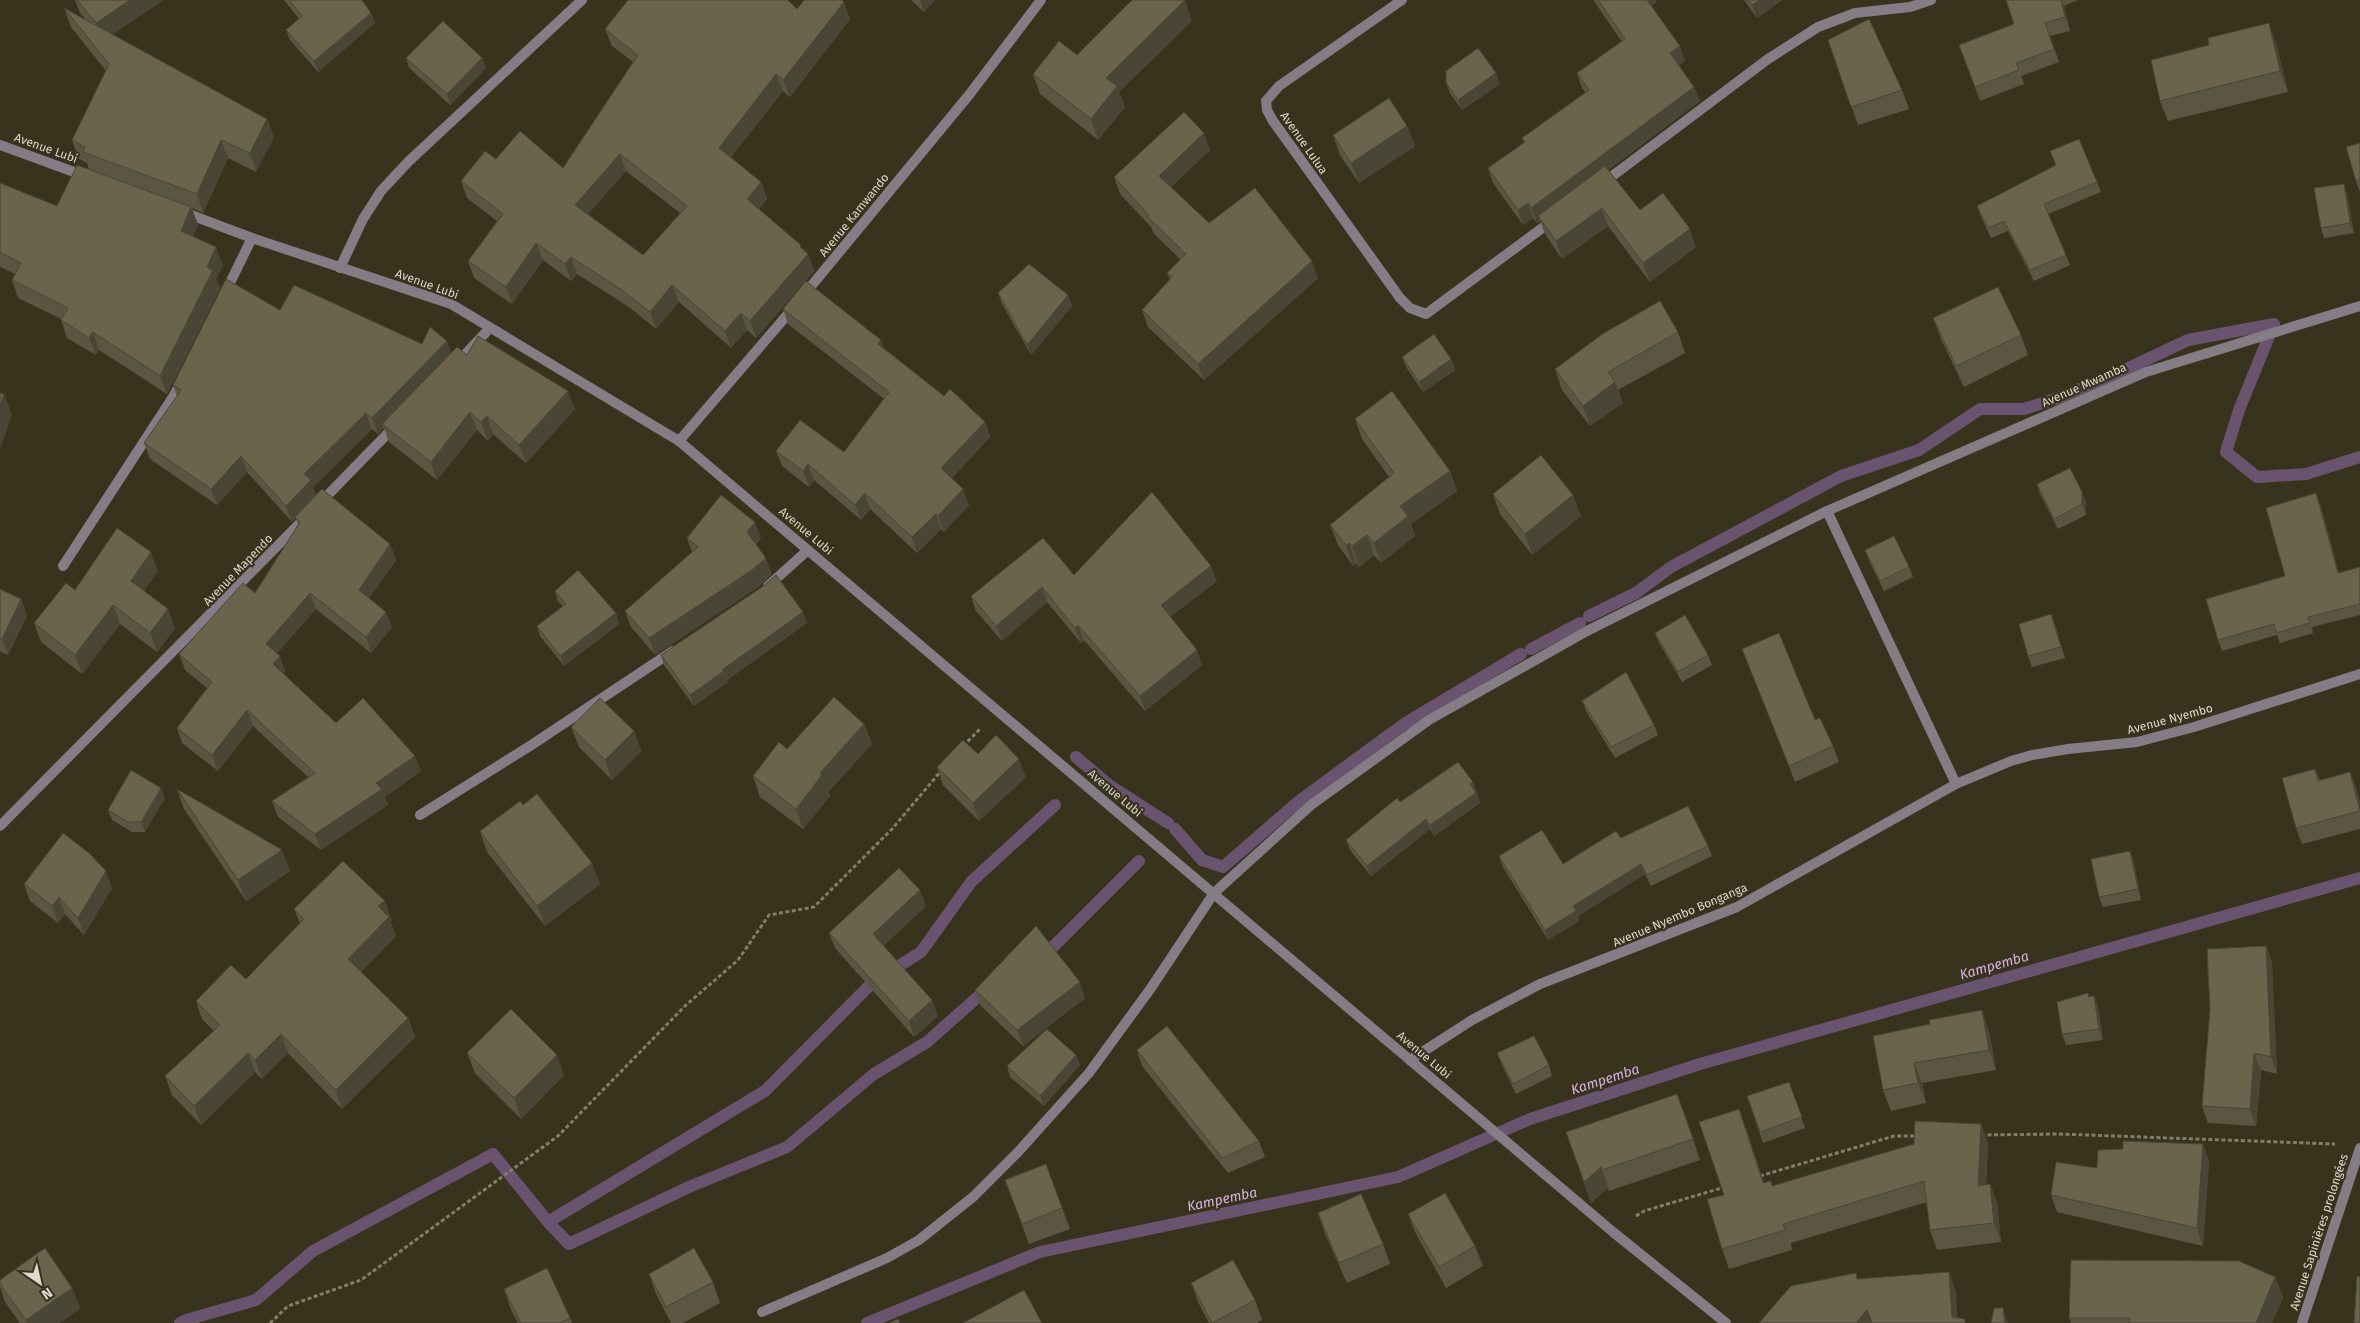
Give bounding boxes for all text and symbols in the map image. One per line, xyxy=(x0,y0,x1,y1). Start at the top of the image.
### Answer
street label: Avenue Lulua xyxy=(1277,109,1331,177)
street label: Avenue Lubi xyxy=(12,130,80,166)
street label: Avenue Kamwando xyxy=(816,171,892,259)
street label: Avenue Lubi xyxy=(393,266,461,302)
street label: Avenue Mwamba xyxy=(2040,360,2128,410)
street label: Avenue Lubi xyxy=(776,504,836,558)
street label: Avenue Mapendo xyxy=(200,531,276,609)
street label: Avenue Nyembo xyxy=(2126,701,2214,737)
street label: Avenue Lubi xyxy=(1085,766,1145,820)
street label: Avenue Nyembo Bonganga xyxy=(1611,880,1749,950)
water label: Kampemba xyxy=(1958,948,2031,983)
street label: Avenue Lubi xyxy=(1394,1028,1454,1082)
water label: Kampemba xyxy=(1569,1060,1642,1099)
street label: Avenue Sapinières prolongées xyxy=(2287,1152,2351,1312)
water label: Kampemba xyxy=(1186,1184,1259,1215)
north arrow xyxy=(15,1258,65,1308)
text: N xyxy=(38,1284,56,1303)

